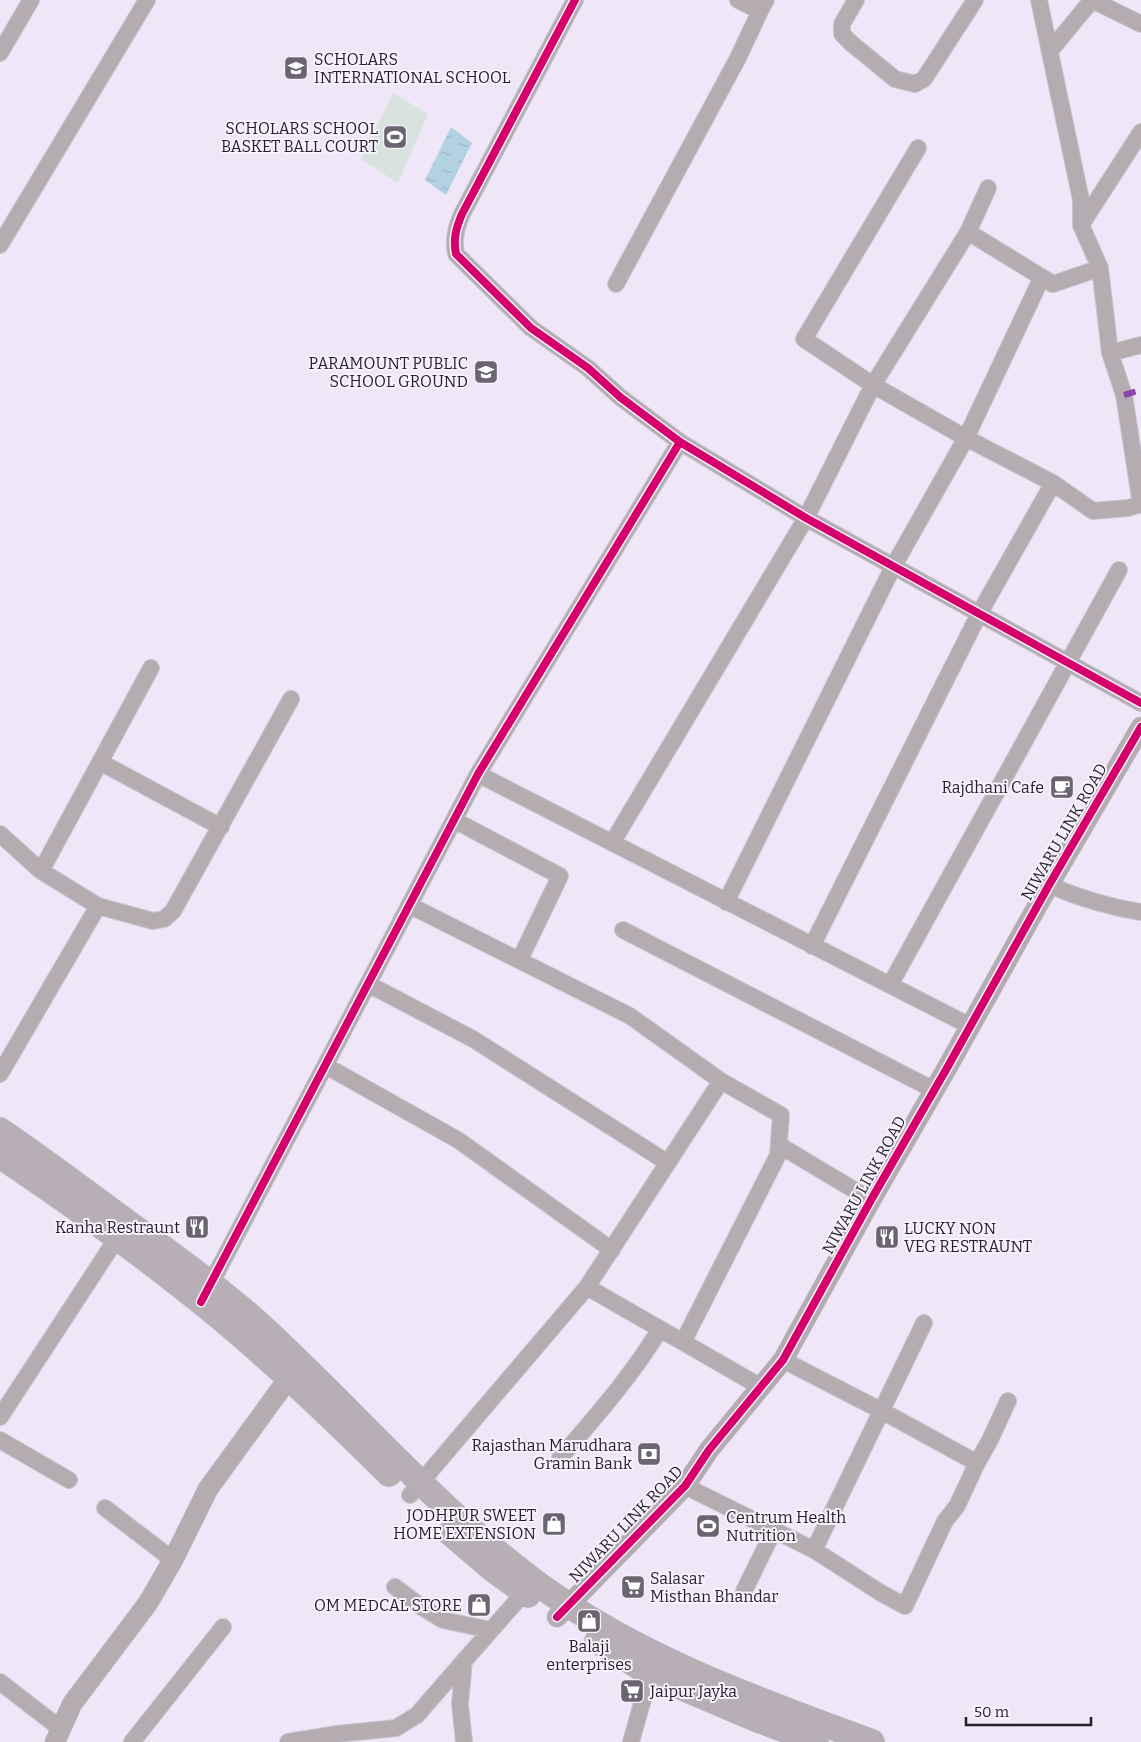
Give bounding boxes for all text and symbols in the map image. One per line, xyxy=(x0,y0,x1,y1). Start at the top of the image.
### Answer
place label: SCHOLARS INTERNATIONAL SCHOOL xyxy=(314,50,511,87)
school or university icon: SCHOLARS INTERNATIONAL SCHOOL xyxy=(283,55,309,81)
place label: SCHOLARS SCHOOL BASKET BALL COURT xyxy=(221,119,378,156)
sports icon: SCHOLARS SCHOOL BASKET BALL COURT xyxy=(382,124,408,150)
place label: PARAMOUNT PUBLIC SCHOOL GROUND xyxy=(309,354,468,391)
school or university icon: PARAMOUNT PUBLIC SCHOOL GROUND xyxy=(473,359,499,385)
street label: NIWARU LINK ROAD xyxy=(1017,760,1111,904)
cafe icon: Rajdhani Cafe xyxy=(1049,774,1075,800)
place label: Rajdhani Cafe xyxy=(941,778,1044,797)
street label: NIWARU LINK ROAD xyxy=(818,1113,910,1257)
restaurant icon: Kanha Restraunt xyxy=(184,1214,210,1240)
place label: Kanha Restraunt xyxy=(55,1218,180,1237)
place label: LUCKY NON VEG RESTRAUNT xyxy=(904,1219,1032,1256)
restaurant icon: LUCKY NON VEG RESTRAUNT xyxy=(874,1224,900,1250)
place label: Rajasthan Marudhara Gramin Bank xyxy=(471,1436,632,1473)
bank icon: Rajasthan Marudhara Gramin Bank xyxy=(636,1441,662,1467)
street label: NIWARU LINK ROAD xyxy=(565,1462,687,1586)
place label: JODHPUR SWEET HOME EXTENSION xyxy=(393,1506,536,1543)
place label: Centrum Health Nutrition xyxy=(726,1508,846,1545)
shop icon: JODHPUR SWEET HOME EXTENSION xyxy=(541,1511,567,1537)
sports icon: Centrum Health Nutrition xyxy=(695,1513,721,1539)
place label: Salasar Misthan Bhandar xyxy=(650,1569,778,1606)
supermarket icon: Salasar Misthan Bhandar xyxy=(620,1574,646,1600)
shop icon: OM MEDCAL STORE xyxy=(466,1592,492,1618)
place label: OM MEDCAL STORE xyxy=(314,1596,462,1615)
shop icon: Balaji enterprises xyxy=(576,1608,602,1634)
place label: Balaji enterprises xyxy=(546,1637,632,1674)
supermarket icon: Jaipur Jayka xyxy=(619,1678,645,1704)
place label: Jaipur Jayka xyxy=(649,1682,737,1701)
scale bar xyxy=(966,1694,1091,1726)
text: 50 m xyxy=(974,1703,1010,1721)

